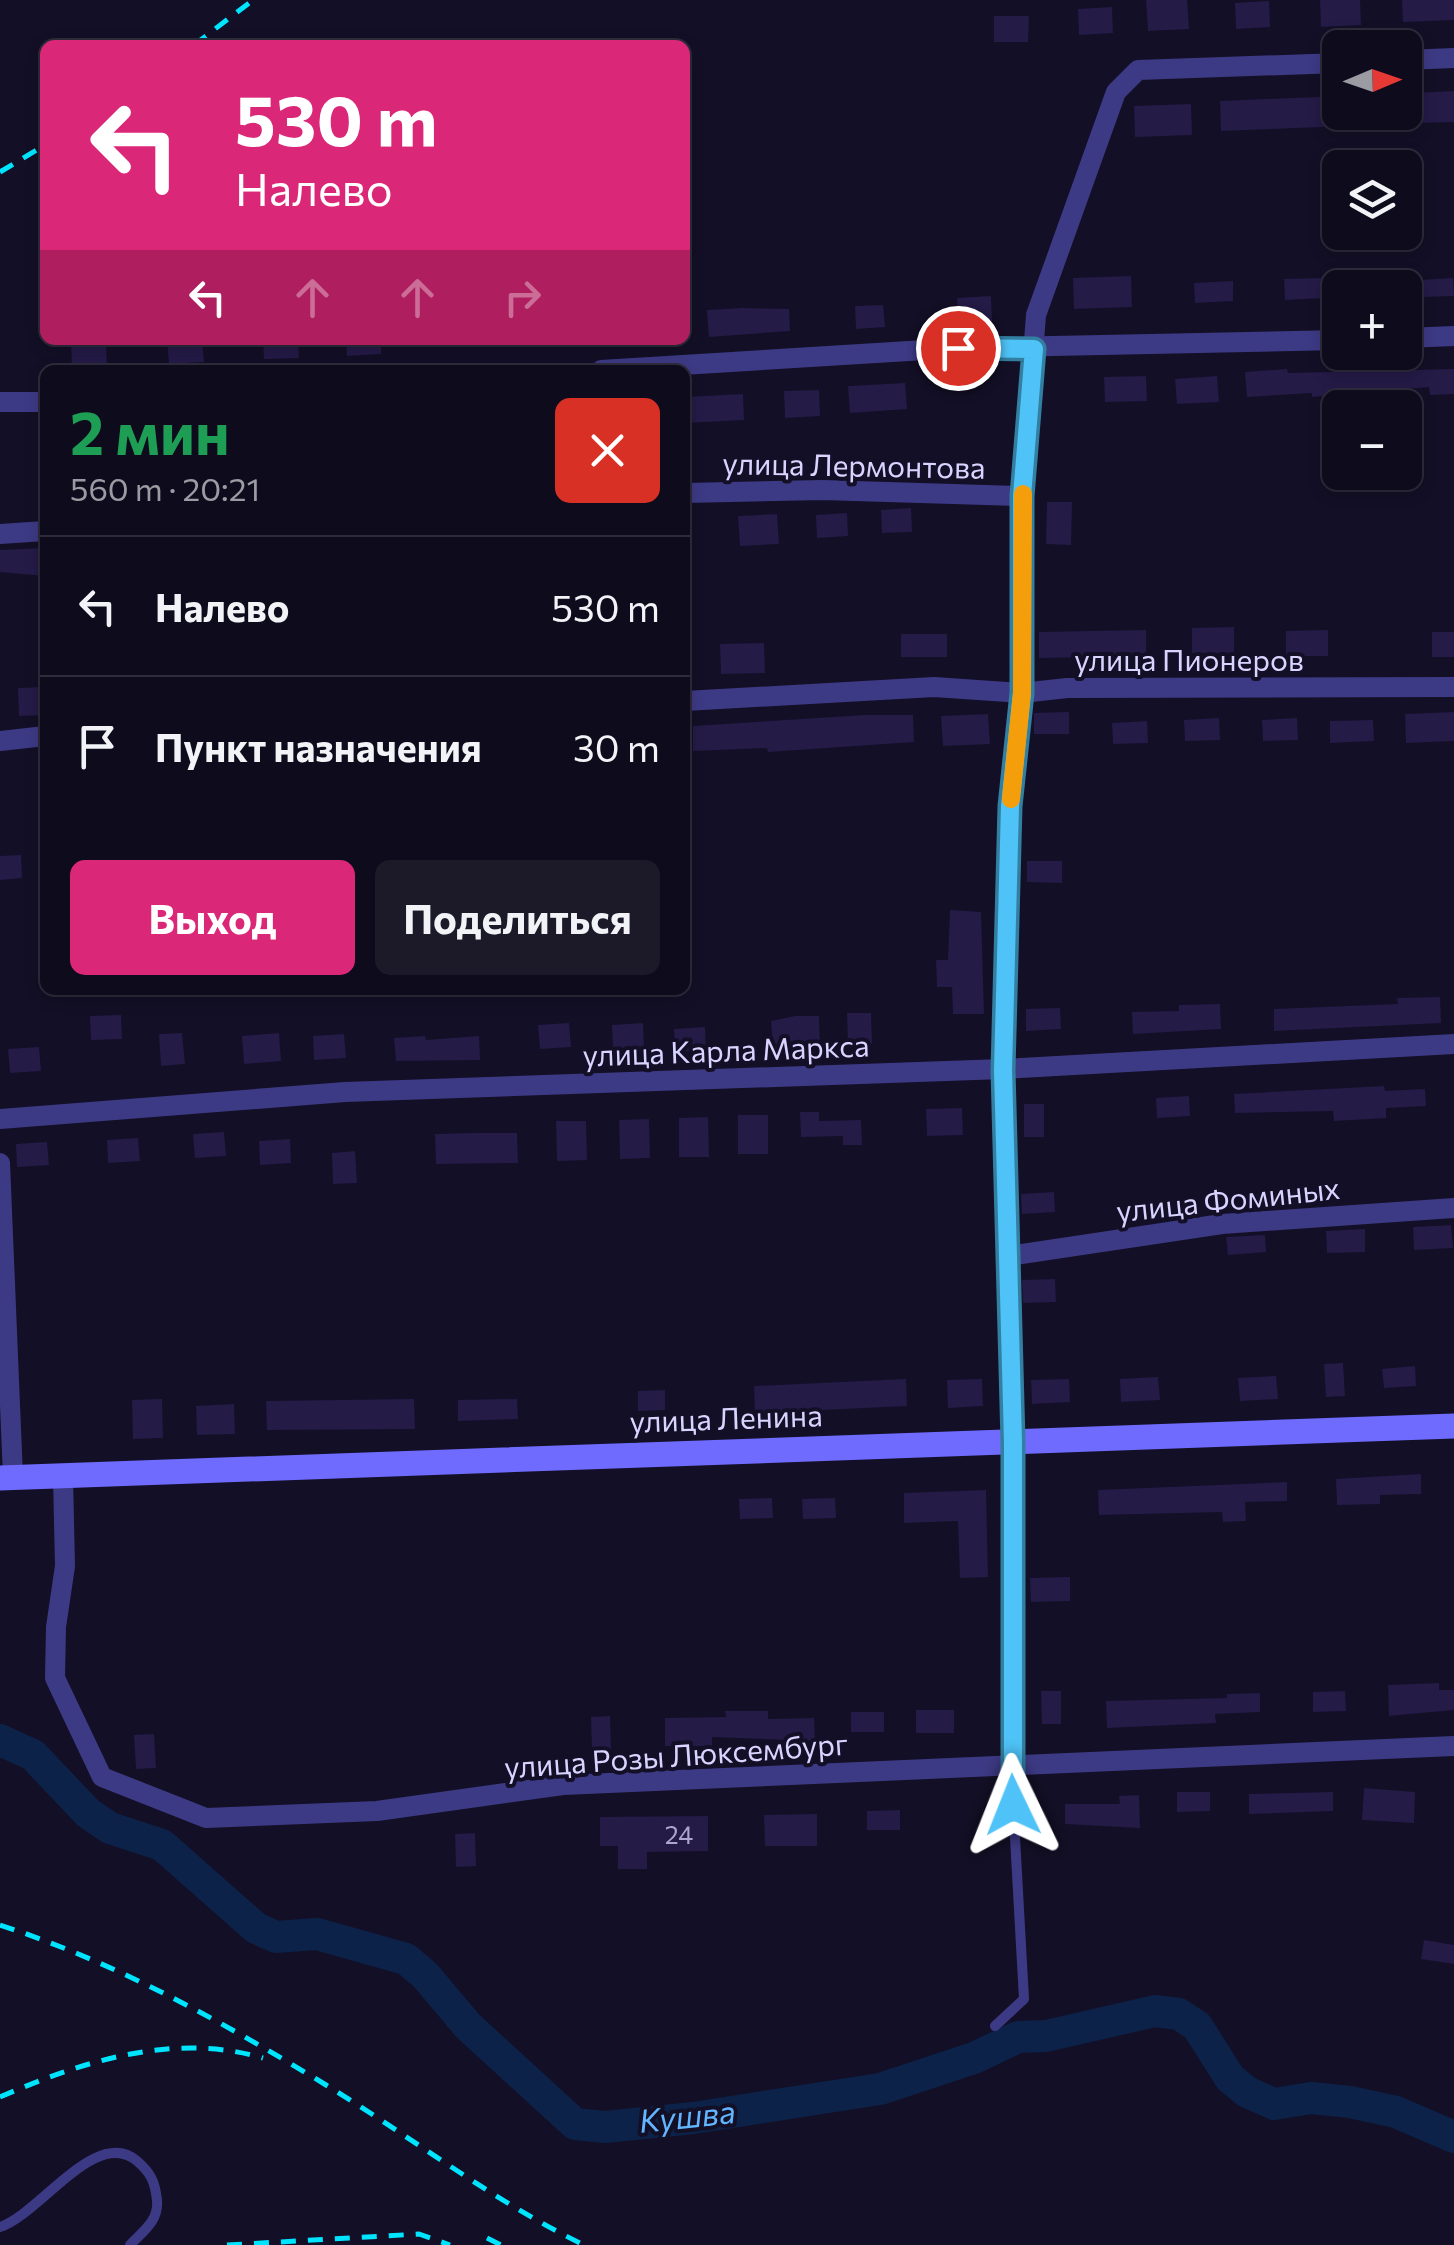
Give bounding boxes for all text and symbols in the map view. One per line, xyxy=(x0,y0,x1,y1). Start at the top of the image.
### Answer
north arrow xyxy=(1322,30,1422,130)
map controls xyxy=(1322,30,1422,490)
text: 530 m xyxy=(235,75,438,160)
icon: left xyxy=(70,80,200,210)
button: layers xyxy=(1322,150,1422,250)
text: Налево xyxy=(235,160,393,215)
icon: left xyxy=(180,270,235,325)
icon: ahead xyxy=(285,270,340,325)
icon: ahead xyxy=(390,270,445,325)
icon: right xyxy=(495,270,550,325)
button: + xyxy=(1322,270,1422,370)
pin xyxy=(916,306,1001,391)
icon: arrive xyxy=(931,321,986,376)
button: − xyxy=(1322,390,1422,490)
text: 2 мин xyxy=(70,394,230,467)
button: close xyxy=(555,398,660,503)
street label: улица Лермонтова xyxy=(722,443,986,485)
text: 560 m · 20:21 xyxy=(70,468,260,508)
icon: left xyxy=(70,579,125,634)
text: Налево xyxy=(155,583,289,630)
text: 530 m xyxy=(551,583,660,630)
street label: улица Пионеров xyxy=(1074,640,1304,677)
icon: arrive xyxy=(70,719,125,774)
text: Пункт назначения xyxy=(155,723,482,770)
text: 30 m xyxy=(573,723,660,770)
button: Выход xyxy=(70,860,355,975)
button: Поделиться xyxy=(375,860,660,975)
street label: улица Карла Маркса xyxy=(582,1026,870,1072)
street label: улица Фоминых xyxy=(1114,1168,1342,1228)
street label: улица Ленина xyxy=(629,1395,823,1439)
street label: улица Розы Люксембург xyxy=(503,1724,849,1784)
position arrow xyxy=(961,1753,1065,1857)
house number: 24 xyxy=(665,1819,693,1849)
water label: Кушва xyxy=(637,2090,737,2140)

